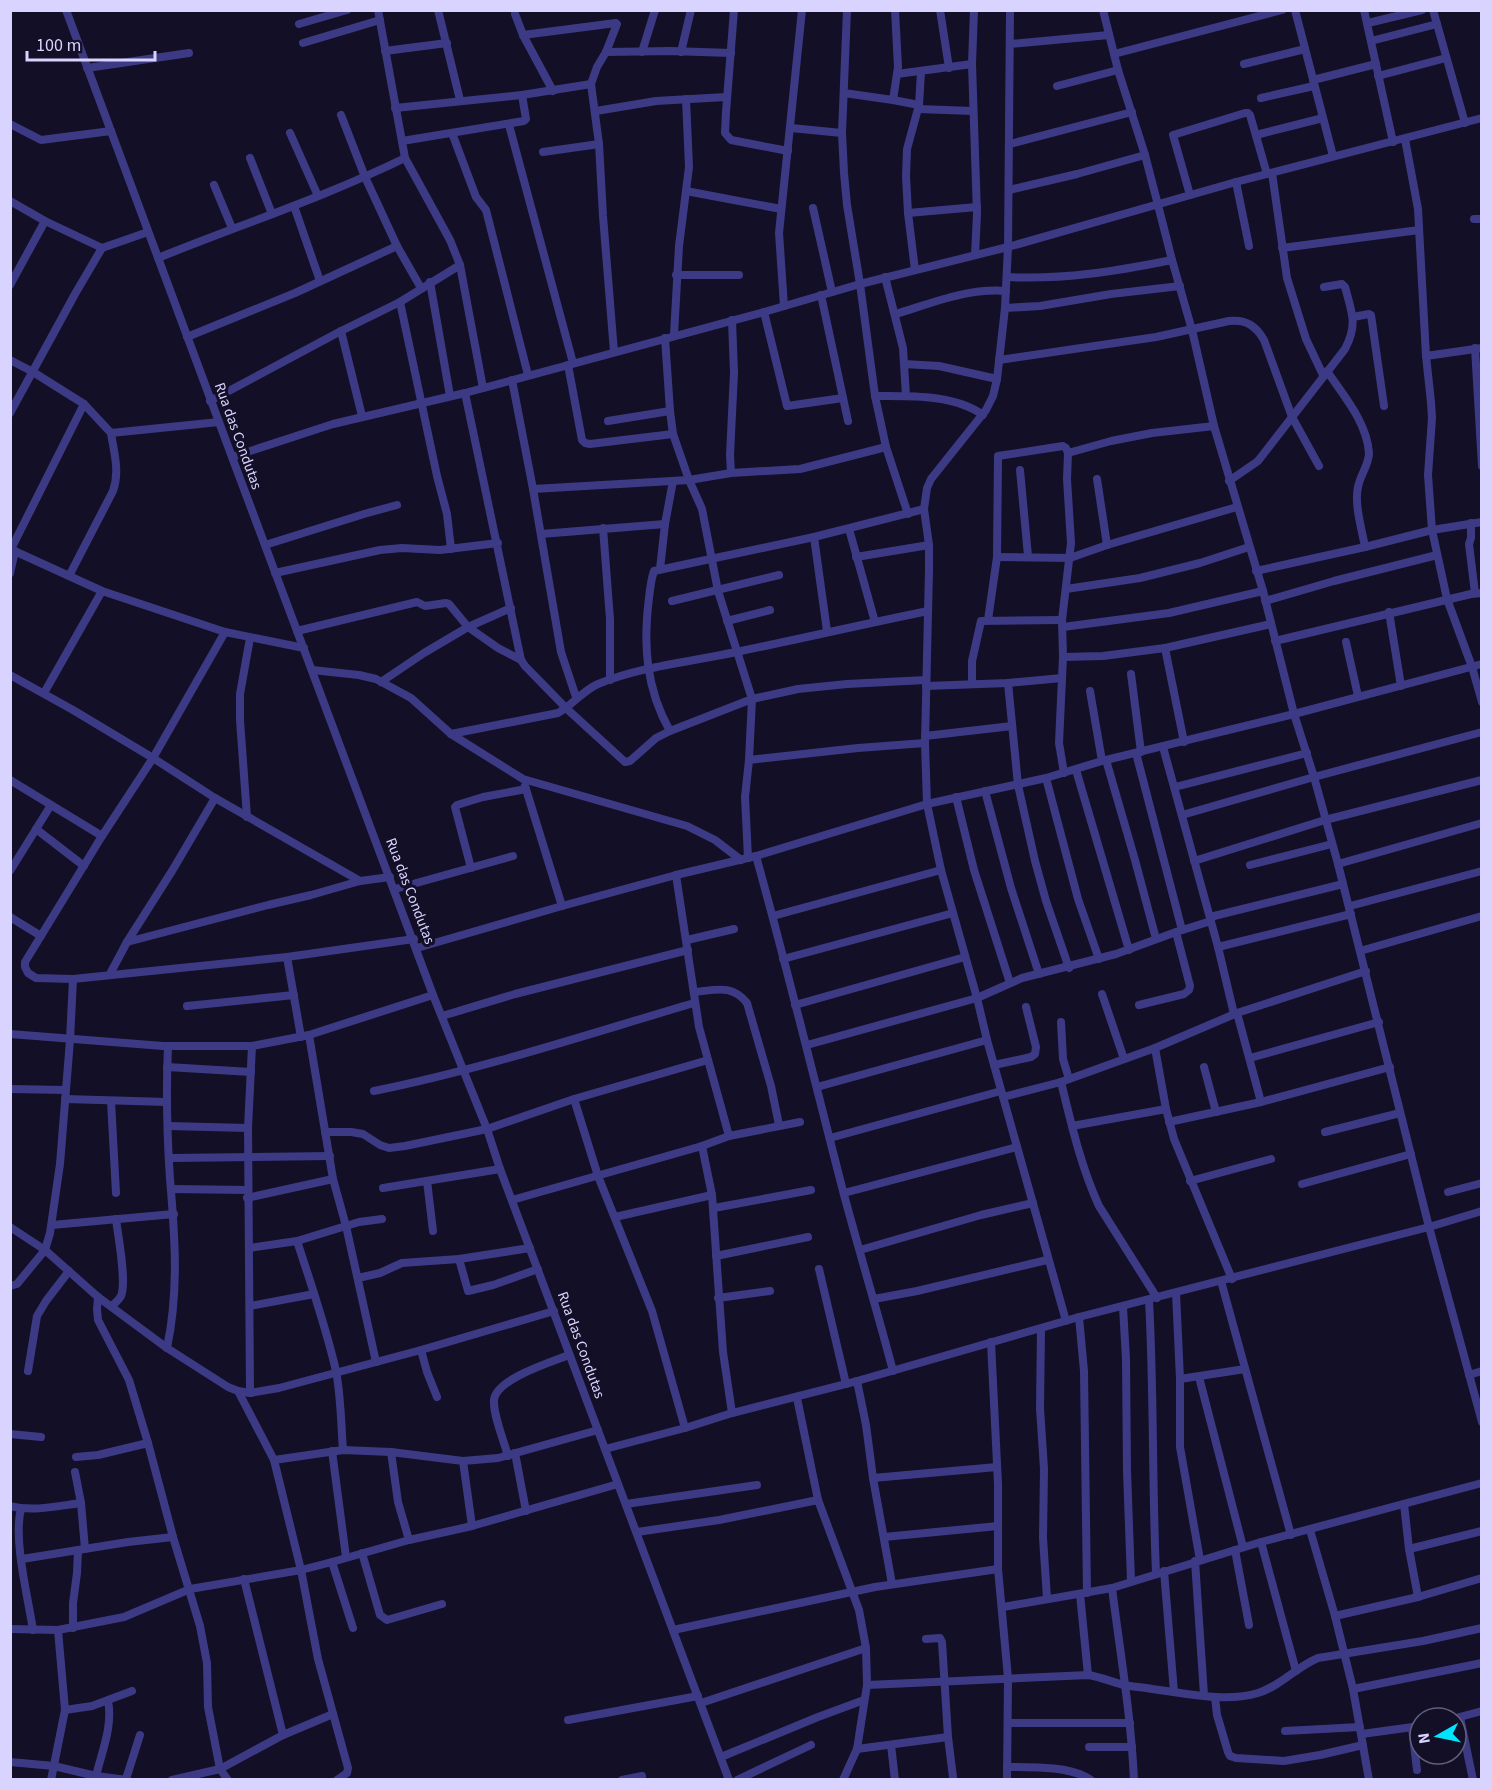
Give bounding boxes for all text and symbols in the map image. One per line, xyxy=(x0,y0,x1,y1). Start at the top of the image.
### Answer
scale bar xyxy=(27,24,154,62)
text: 100 m xyxy=(36,33,81,58)
street label: Rua das Condutas xyxy=(209,380,267,492)
street label: Rua das Condutas xyxy=(380,835,440,947)
street label: Rua das Condutas xyxy=(552,1289,610,1401)
north arrow xyxy=(1408,1706,1468,1766)
text: N xyxy=(1412,1731,1436,1745)

